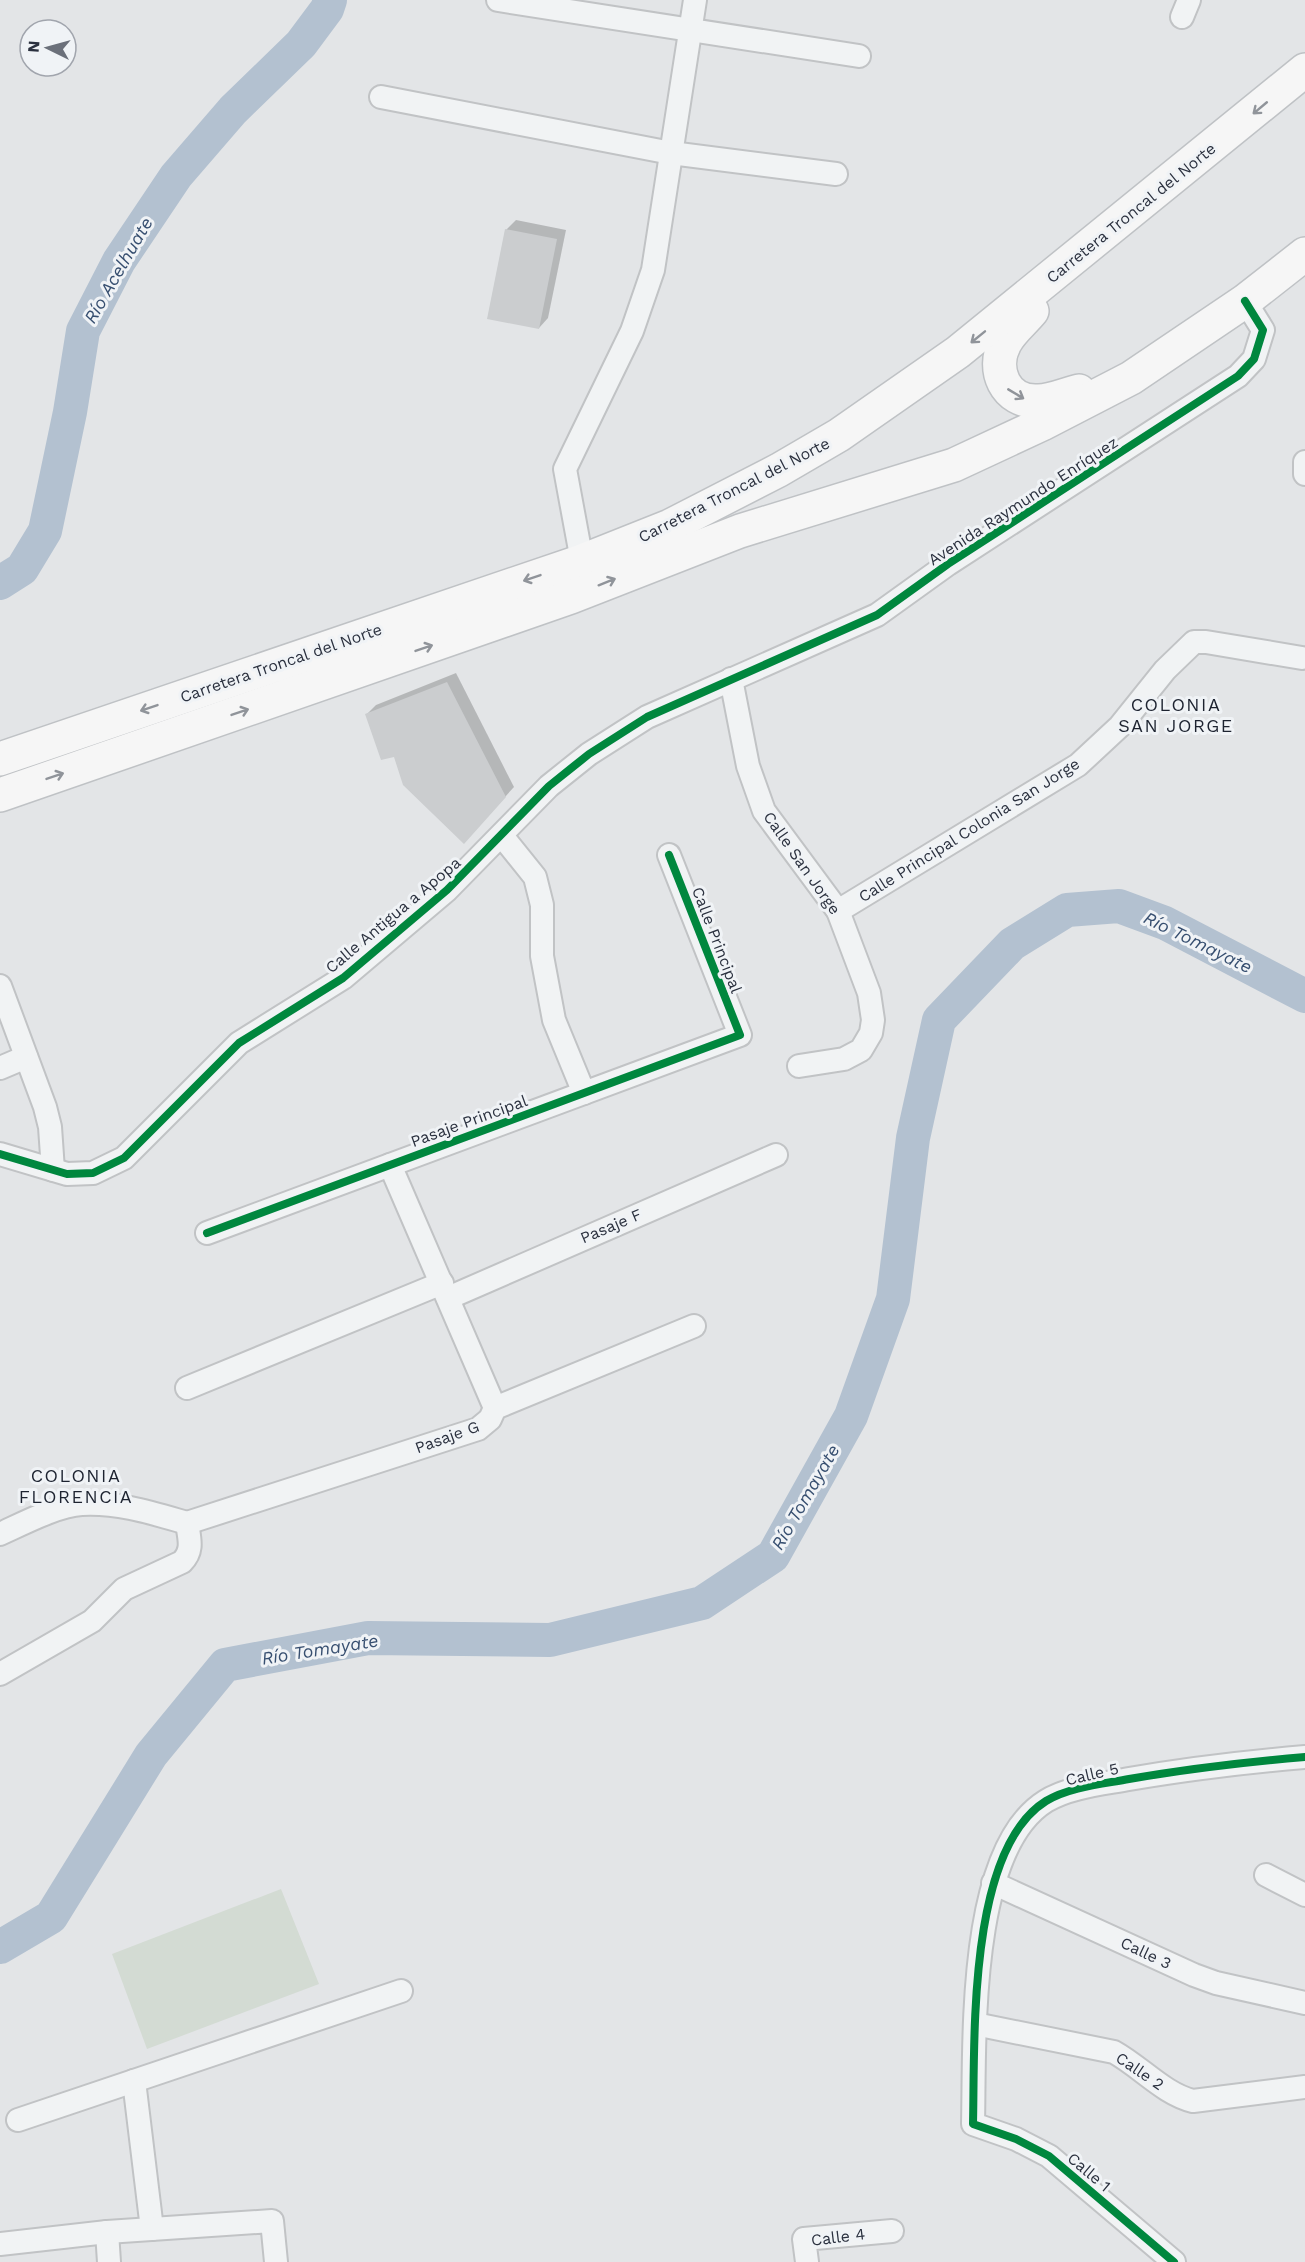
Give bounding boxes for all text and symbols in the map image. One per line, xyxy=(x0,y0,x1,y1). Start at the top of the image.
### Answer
north arrow xyxy=(18,18,78,78)
text: N xyxy=(24,40,44,53)
one-way arrow xyxy=(1253,101,1268,115)
street label: Carretera Troncal del Norte xyxy=(1043,139,1219,287)
water label: Río Acelhuate xyxy=(79,213,157,327)
one-way arrow xyxy=(970,330,986,343)
one-way arrow xyxy=(1007,388,1024,400)
street label: Carretera Troncal del Norte xyxy=(635,433,833,547)
street label: Avenida Raymundo Enríquez xyxy=(925,433,1121,569)
one-way arrow xyxy=(523,573,542,584)
one-way arrow xyxy=(597,576,616,587)
street label: Carretera Troncal del Norte xyxy=(178,619,384,707)
one-way arrow xyxy=(414,642,433,653)
district label: COLONIA SAN JORGE xyxy=(1118,694,1234,736)
one-way arrow xyxy=(140,703,159,714)
one-way arrow xyxy=(230,706,249,717)
street label: Calle Principal Colonia San Jorge xyxy=(855,754,1083,906)
one-way arrow xyxy=(45,770,64,781)
street label: Calle San Jorge xyxy=(760,808,844,918)
street label: Calle Antigua a Apopa xyxy=(322,853,464,977)
street label: Calle Principal xyxy=(688,884,746,996)
water label: Río Tomayate xyxy=(1140,907,1256,977)
street label: Pasaje Principal xyxy=(408,1091,530,1151)
street label: Pasaje F xyxy=(577,1204,645,1247)
street label: Pasaje G xyxy=(412,1417,482,1457)
water label: Río Tomayate xyxy=(766,1441,844,1553)
district label: COLONIA FLORENCIA xyxy=(19,1465,133,1507)
water label: Río Tomayate xyxy=(260,1629,380,1669)
street label: Calle 5 xyxy=(1064,1759,1120,1789)
street label: Calle 3 xyxy=(1118,1933,1174,1973)
street label: Calle 2 xyxy=(1112,2048,1168,2094)
street label: Calle 1 xyxy=(1064,2149,1114,2195)
street label: Calle 4 xyxy=(810,2224,866,2250)

